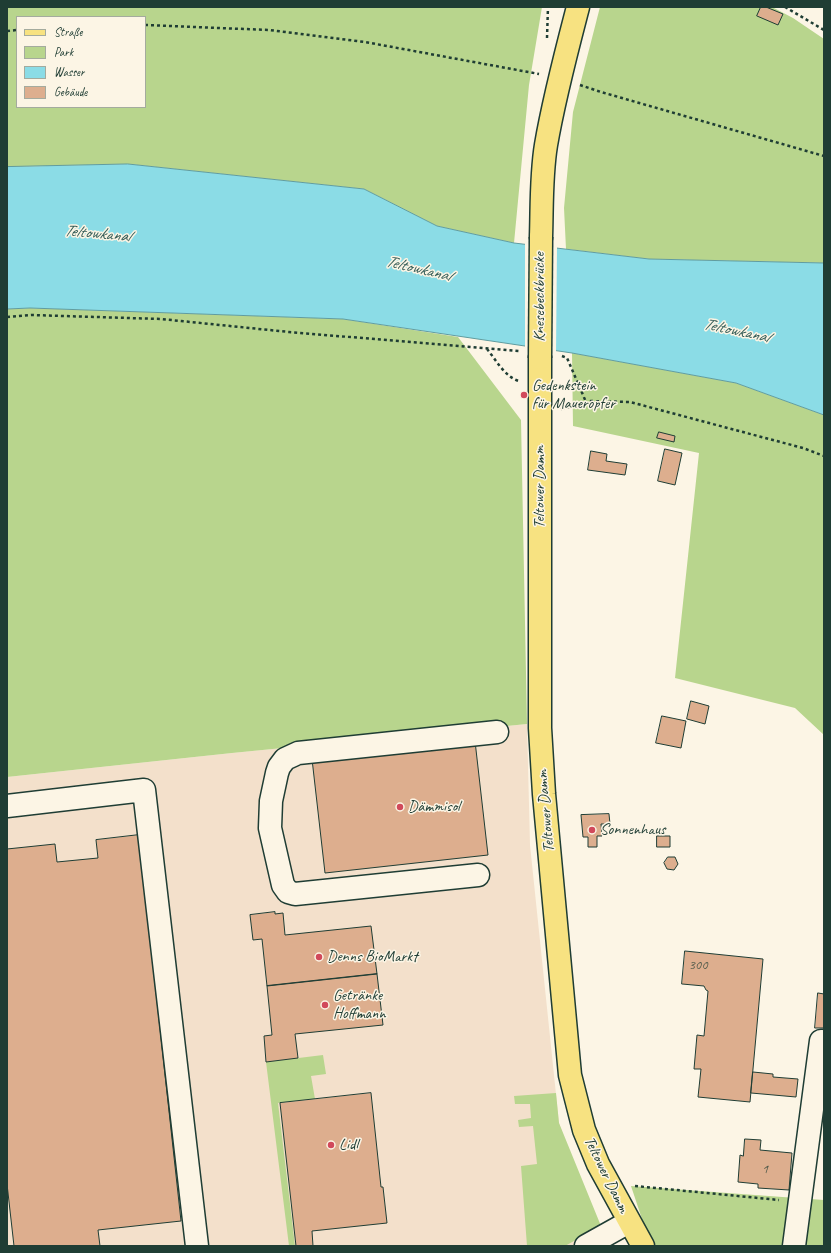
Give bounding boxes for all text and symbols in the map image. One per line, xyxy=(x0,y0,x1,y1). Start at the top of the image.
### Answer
legend xyxy=(16,16,146,108)
text: Straße xyxy=(54,24,82,40)
text: Park xyxy=(54,44,73,60)
text: Wasser xyxy=(54,64,84,80)
text: Gebäude xyxy=(54,84,87,100)
water label: Teltowkanal xyxy=(63,221,131,247)
water label: Teltowkanal xyxy=(383,252,453,286)
street label: Knesebeckbrücke xyxy=(530,252,550,342)
water label: Teltowkanal xyxy=(701,314,771,348)
place label: Gedenkstein für Maueropfer xyxy=(532,376,615,414)
marker: Gedenkstein für Maueropfer xyxy=(519,390,529,400)
street label: Teltower Damm xyxy=(530,446,550,528)
street label: Teltower Damm xyxy=(533,769,559,853)
place label: Dämmisol xyxy=(408,797,460,817)
marker: Dämmisol xyxy=(395,802,405,812)
place label: Sonnenhaus xyxy=(600,820,665,840)
marker: Sonnenhaus xyxy=(587,825,597,835)
place label: Denns BioMarkt xyxy=(327,947,417,967)
marker: Denns BioMarkt xyxy=(314,952,324,962)
house number: 300 xyxy=(689,957,707,973)
place label: Getränke Hoffmann xyxy=(333,986,385,1024)
marker: Getränke Hoffmann xyxy=(320,1000,330,1010)
street label: Teltower Damm xyxy=(579,1133,633,1217)
place label: Lidl xyxy=(339,1135,358,1155)
marker: Lidl xyxy=(326,1140,336,1150)
house number: 1 xyxy=(762,1161,768,1177)

